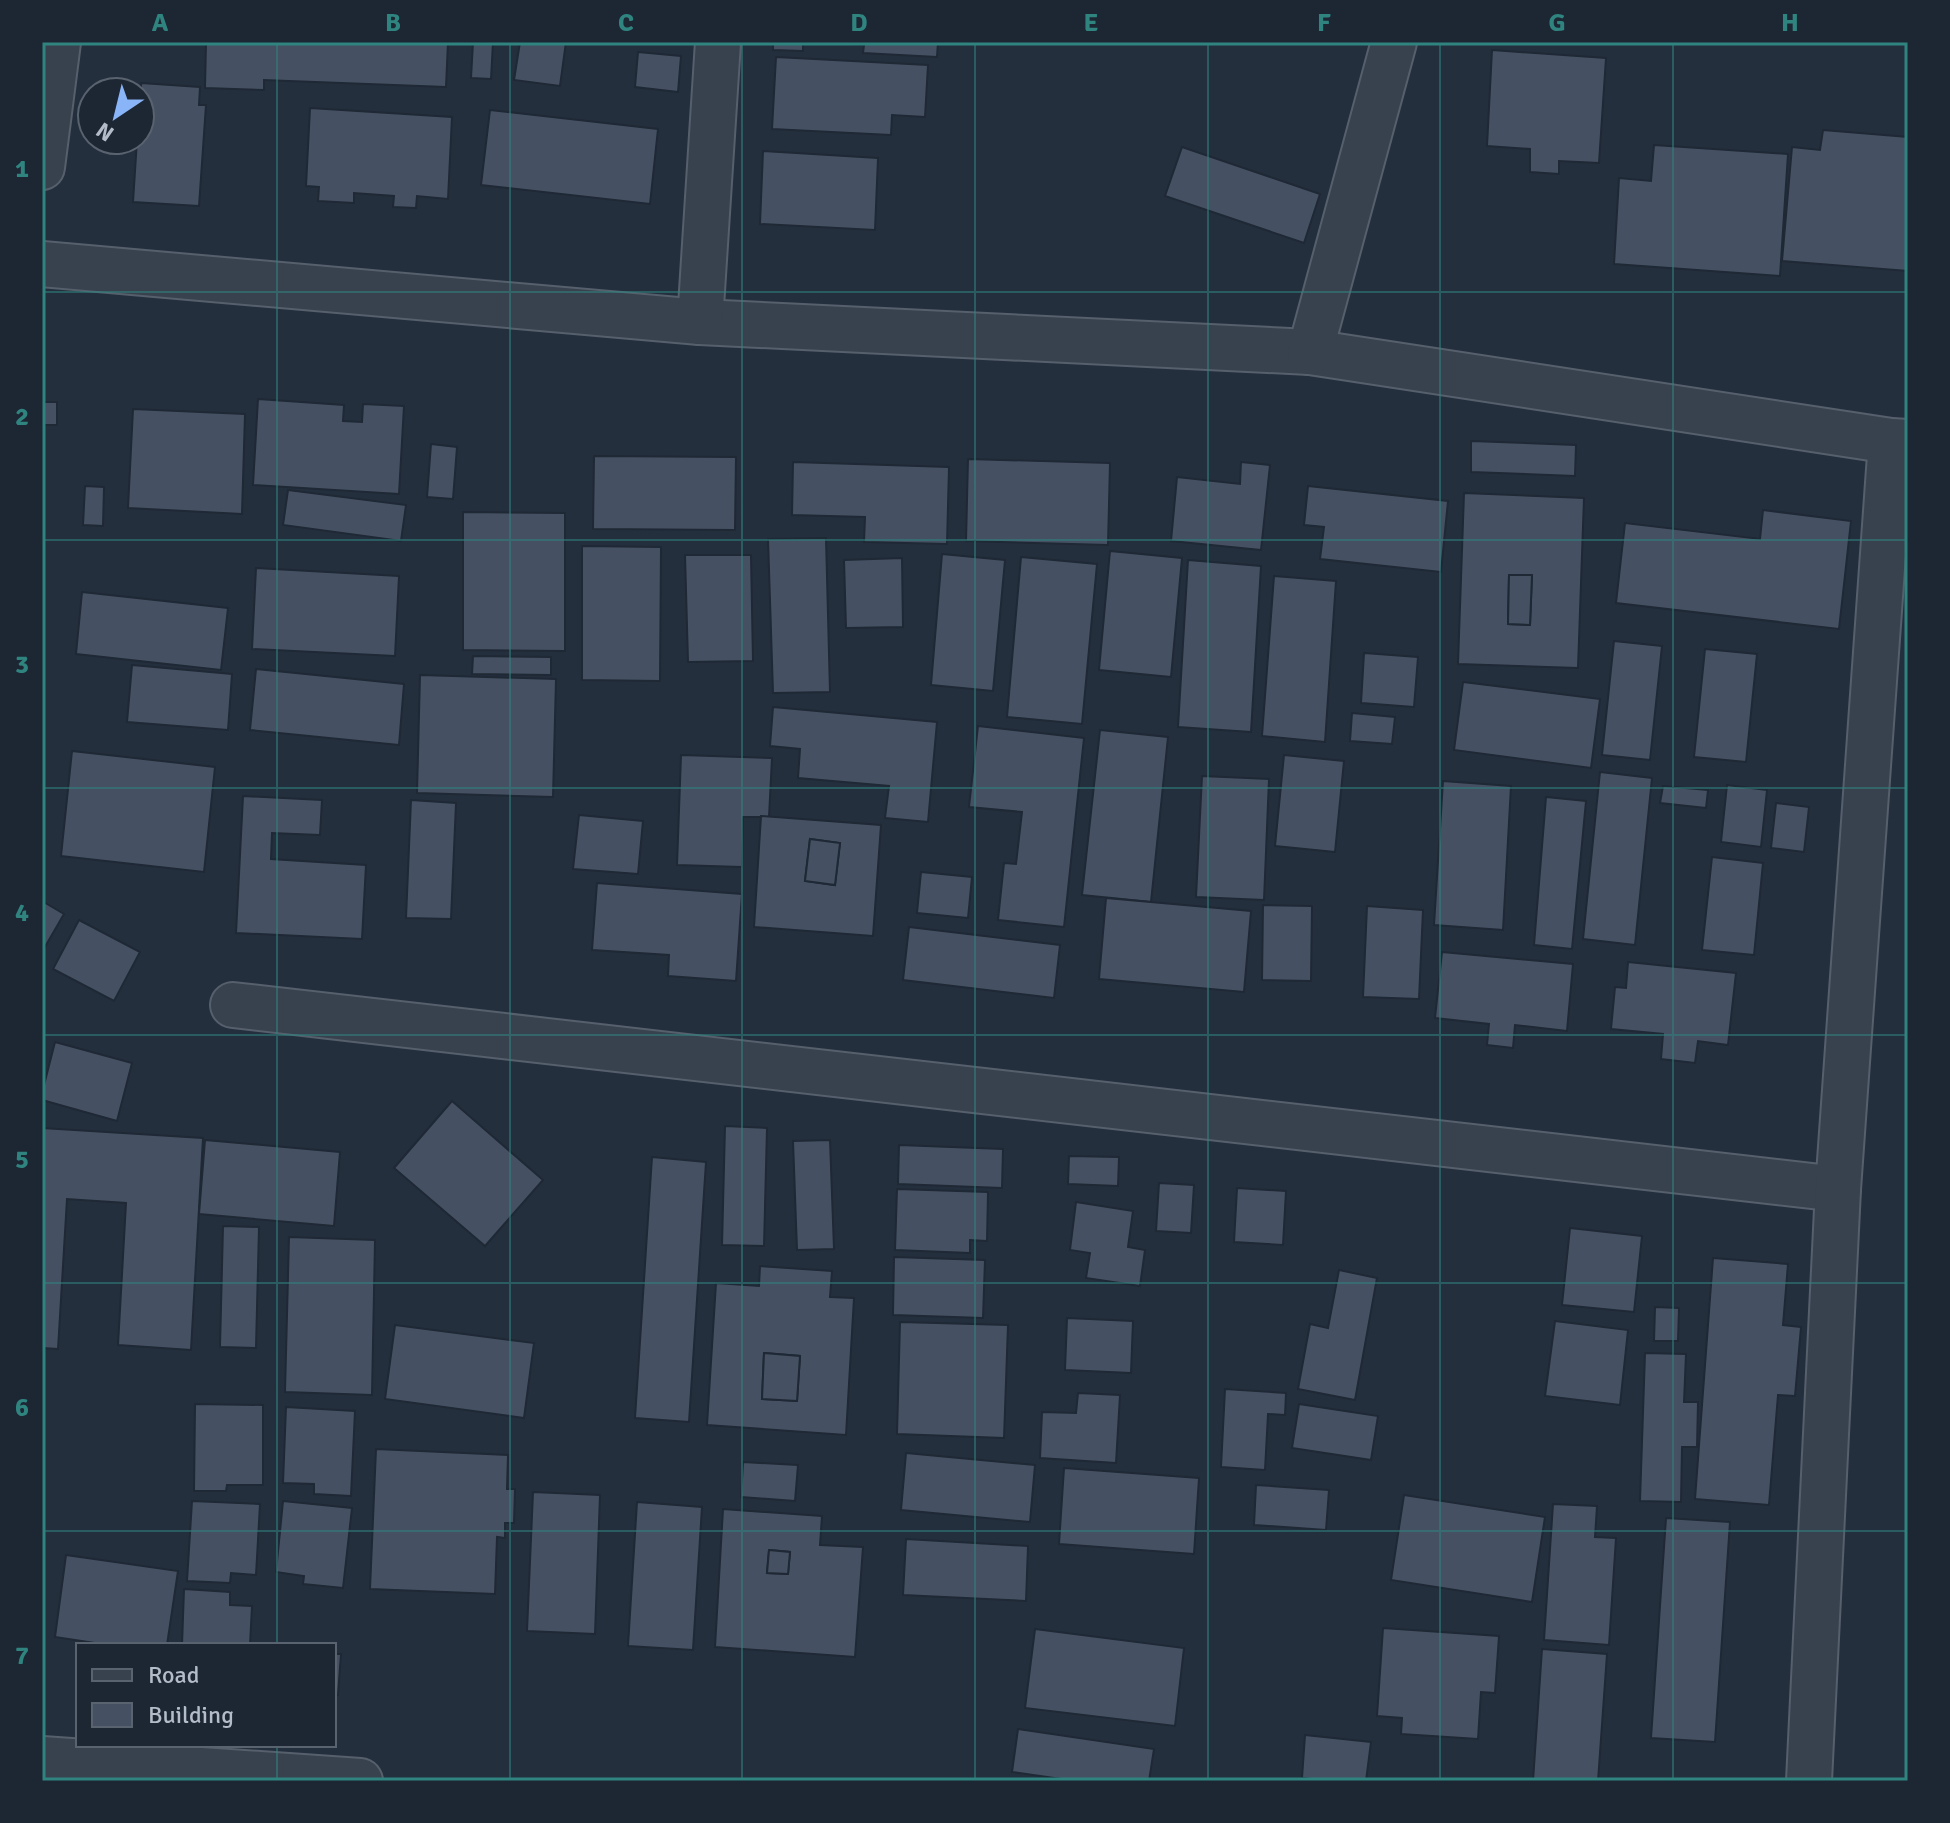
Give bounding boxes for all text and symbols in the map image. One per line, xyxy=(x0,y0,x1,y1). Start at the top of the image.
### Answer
text: A xyxy=(152,7,169,39)
text: B xyxy=(385,7,401,39)
text: C xyxy=(618,7,634,39)
text: D xyxy=(850,7,868,39)
text: E xyxy=(1084,7,1098,39)
text: F xyxy=(1317,7,1331,39)
text: G xyxy=(1548,7,1566,39)
text: H xyxy=(1781,7,1799,39)
north arrow xyxy=(76,76,156,156)
text: N xyxy=(91,117,119,147)
text: 1 xyxy=(15,153,29,185)
text: 2 xyxy=(15,401,29,433)
text: 3 xyxy=(15,649,29,681)
text: 4 xyxy=(15,897,29,929)
text: 5 xyxy=(15,1144,29,1176)
text: 6 xyxy=(15,1392,29,1424)
text: 7 xyxy=(15,1640,29,1672)
legend xyxy=(76,1643,336,1747)
text: Road xyxy=(148,1660,199,1690)
text: Building xyxy=(148,1700,234,1730)

